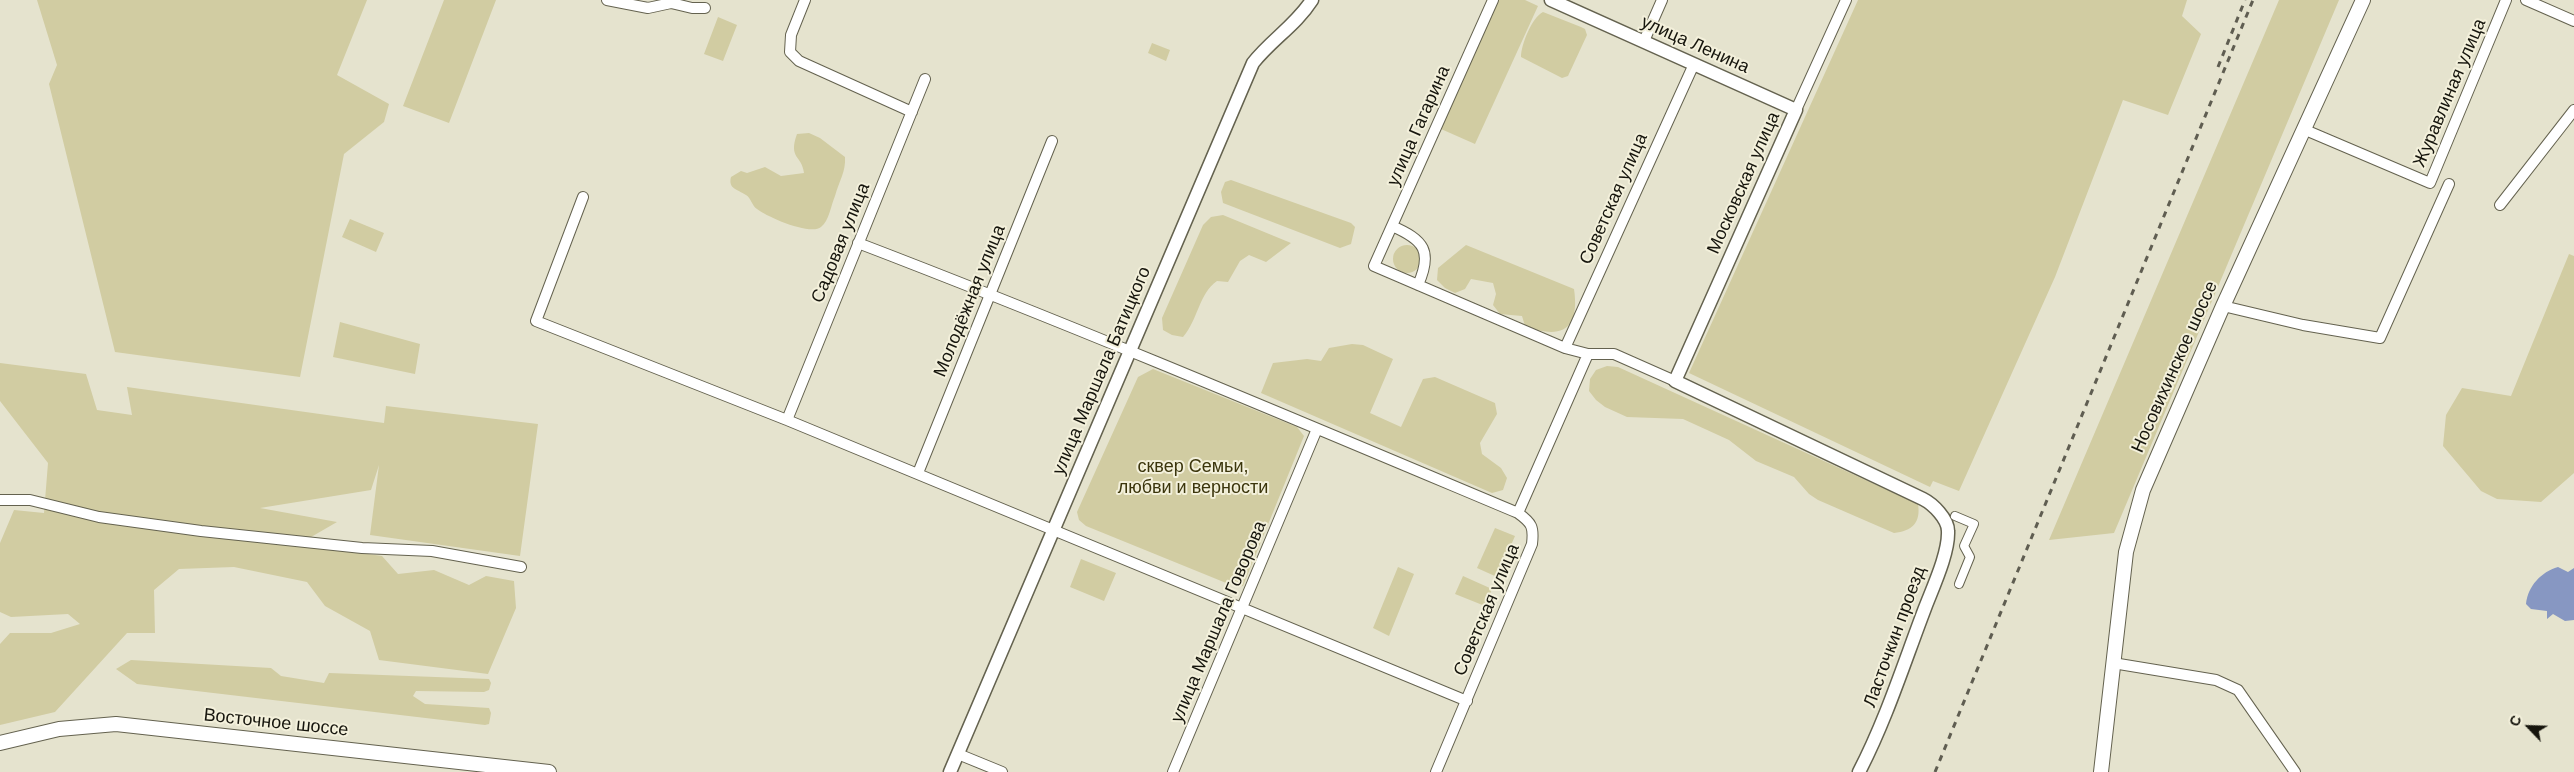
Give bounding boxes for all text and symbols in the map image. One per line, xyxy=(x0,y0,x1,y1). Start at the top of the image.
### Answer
street label: улица Ленина xyxy=(1638,11,1752,79)
street label: Журавлиная улица xyxy=(2409,16,2491,170)
street label: улица Гагарина xyxy=(1383,62,1455,190)
street label: Московская улица xyxy=(1703,109,1785,257)
street label: Советская улица xyxy=(1575,130,1653,268)
street label: Садовая улица xyxy=(807,180,875,306)
street label: Молодёжная улица xyxy=(930,222,1010,380)
street label: улица Маршала Батицкого xyxy=(1048,264,1156,478)
street label: Носовихинское шоссе xyxy=(2127,278,2223,456)
park label: сквер Семьи, любви и верности xyxy=(1118,456,1268,498)
street label: улица Маршала Говорова xyxy=(1167,518,1271,726)
street label: Советская улица xyxy=(1449,541,1525,679)
street label: Ласточкин проезд xyxy=(1859,564,1931,710)
north arrow xyxy=(2504,702,2554,752)
street label: Восточное шоссе xyxy=(203,705,349,741)
text: С xyxy=(2506,713,2525,729)

